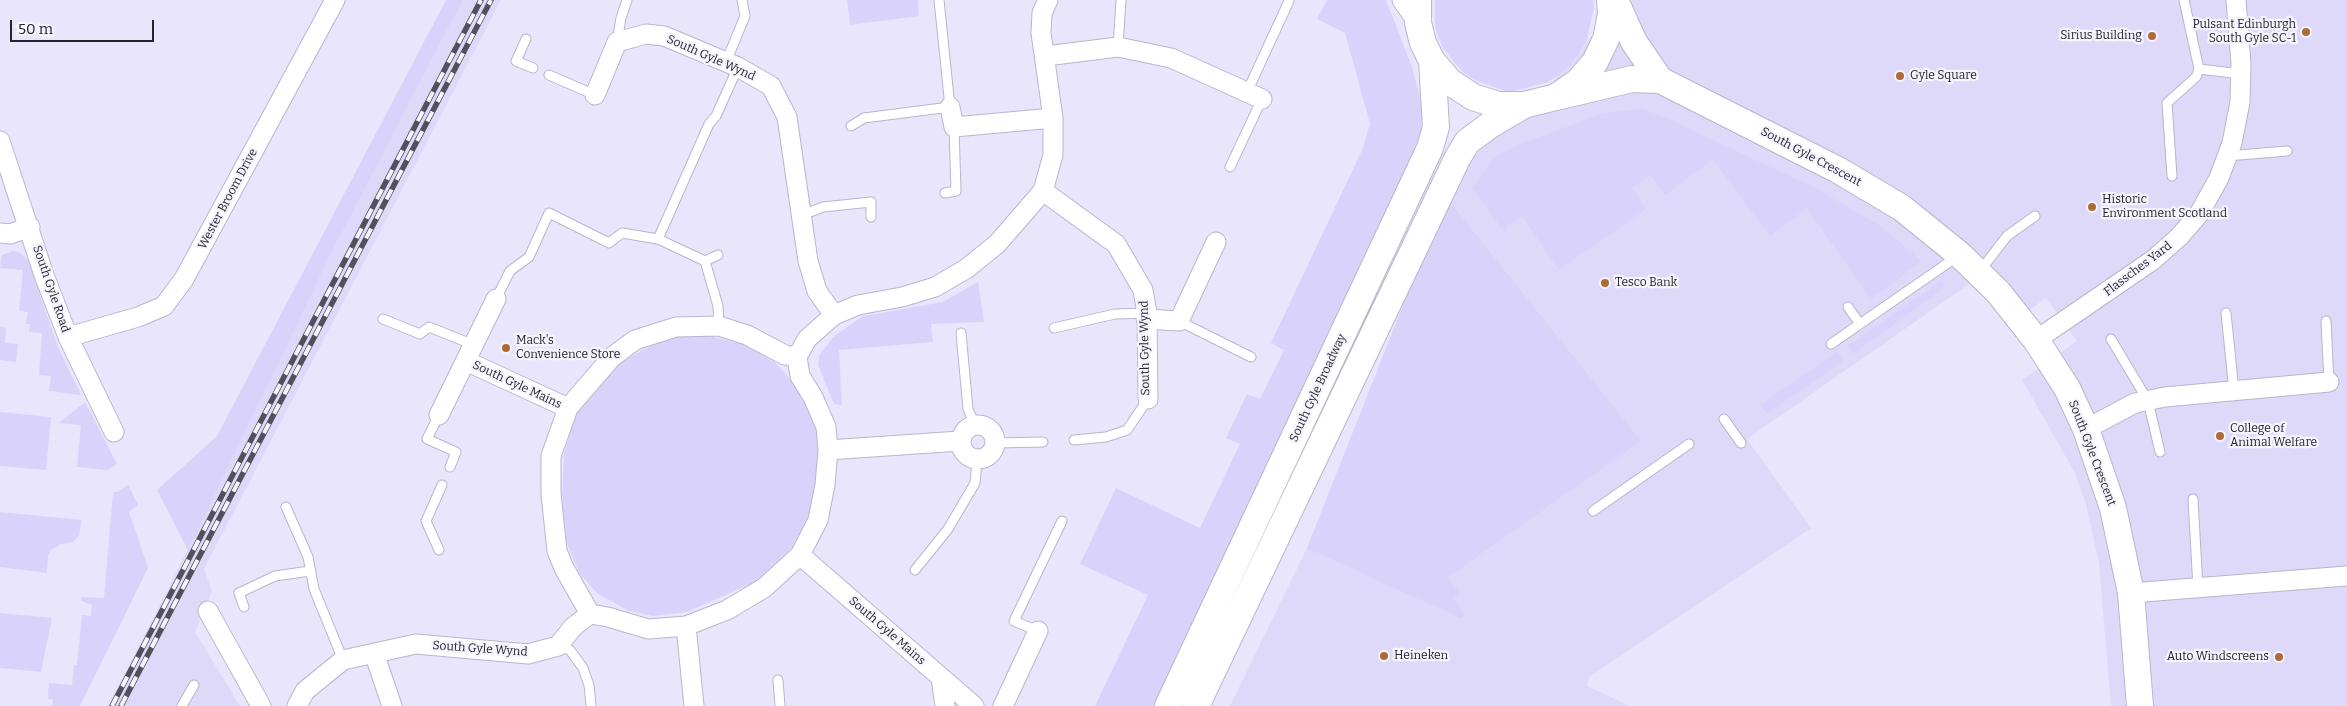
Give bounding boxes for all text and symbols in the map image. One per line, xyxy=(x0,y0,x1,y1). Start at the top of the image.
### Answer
scale bar xyxy=(12,10,156,42)
place label: Pulsant Edinburgh South Gyle SC-1 xyxy=(2192,18,2296,46)
text: 50 m xyxy=(18,20,53,38)
marker: Pulsant Edinburgh South Gyle SC-1 xyxy=(2300,26,2312,38)
place label: Sirius Building xyxy=(2060,29,2142,43)
marker: Sirius Building xyxy=(2146,30,2158,42)
street label: South Gyle Wynd xyxy=(665,32,757,84)
place label: Gyle Square xyxy=(1910,69,1977,83)
marker: Gyle Square xyxy=(1894,70,1906,82)
street label: South Gyle Crescent xyxy=(1758,124,1864,190)
street label: Wester Broom Drive xyxy=(195,146,261,252)
place label: Historic Environment Scotland xyxy=(2102,193,2227,221)
marker: Historic Environment Scotland xyxy=(2086,201,2098,213)
street label: Flassches Yard xyxy=(2101,239,2175,299)
street label: South Gyle Road xyxy=(29,244,73,334)
place label: Tesco Bank xyxy=(1615,276,1677,290)
marker: Tesco Bank xyxy=(1599,277,1611,289)
street label: South Gyle Wynd xyxy=(1137,300,1153,396)
street label: South Gyle Broadway xyxy=(1287,332,1349,444)
place label: Mack's Convenience Store xyxy=(516,334,620,362)
marker: Mack's Convenience Store xyxy=(500,342,512,354)
street label: South Gyle Mains xyxy=(470,358,564,412)
street label: South Gyle Crescent xyxy=(2065,398,2119,508)
place label: College of Animal Welfare xyxy=(2230,422,2317,450)
marker: College of Animal Welfare xyxy=(2214,430,2226,442)
street label: South Gyle Mains xyxy=(846,594,928,668)
street label: South Gyle Wynd xyxy=(432,638,528,660)
place label: Heineken xyxy=(1394,649,1448,663)
marker: Heineken xyxy=(1378,650,1390,662)
place label: Auto Windscreens xyxy=(2167,650,2269,664)
marker: Auto Windscreens xyxy=(2273,651,2285,663)

